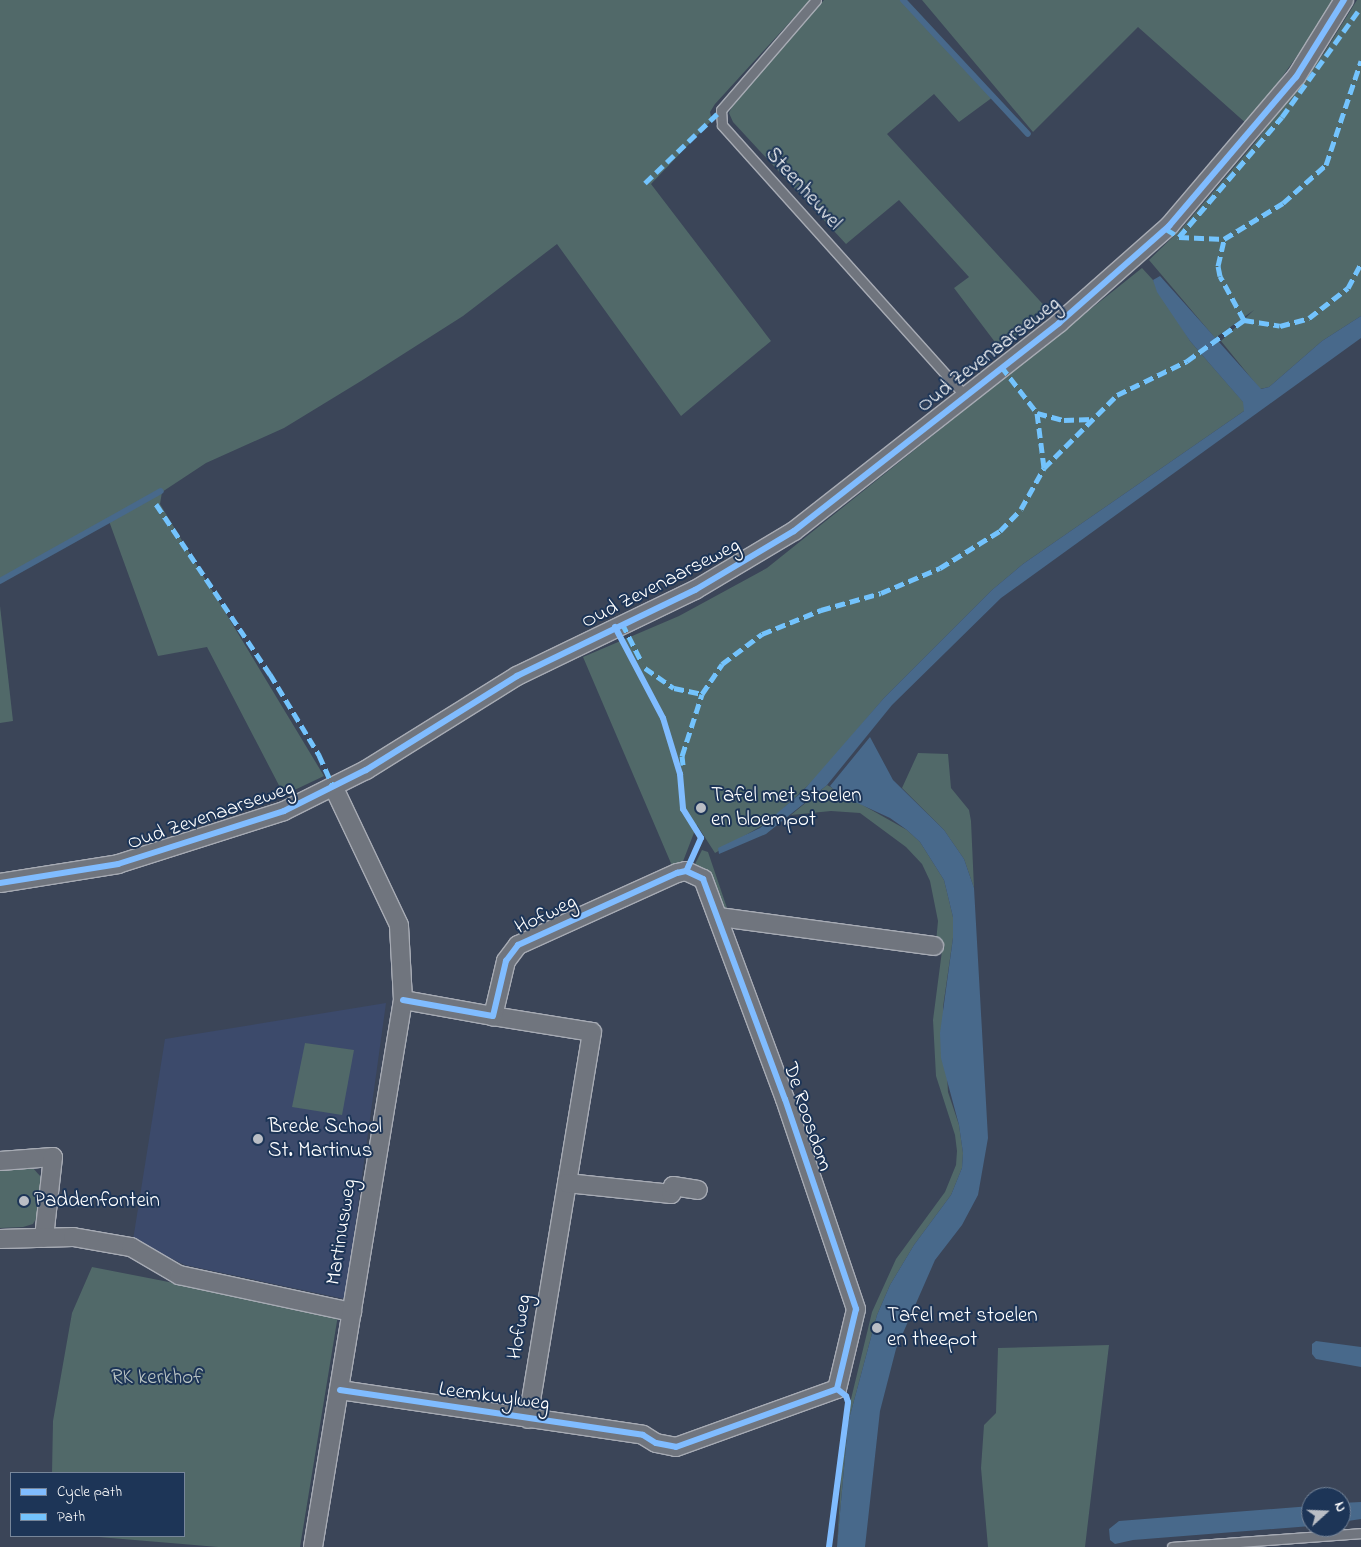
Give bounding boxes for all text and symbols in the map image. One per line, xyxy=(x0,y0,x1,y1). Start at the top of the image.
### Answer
street label: Steenheuvel xyxy=(759,142,847,236)
street label: Oud Zevenaarseweg xyxy=(912,291,1066,419)
street label: Oud Zevenaarseweg xyxy=(578,533,744,635)
street label: Oud Zevenaarseweg xyxy=(124,776,298,856)
place label: Tafel met stoelen en bloempot xyxy=(711,783,862,833)
marker: Tafel met stoelen en bloempot xyxy=(695,802,707,814)
street label: Hofweg xyxy=(511,889,581,941)
street label: De Roosdom xyxy=(777,1059,837,1175)
place label: Brede School St. Martinus xyxy=(268,1114,382,1164)
marker: Brede School St. Martinus xyxy=(252,1133,264,1145)
street label: Martinusweg xyxy=(321,1177,363,1287)
place label: Paddenfontein xyxy=(34,1188,160,1214)
marker: Paddenfontein xyxy=(18,1195,30,1207)
street label: Hofweg xyxy=(502,1293,538,1361)
place label: Tafel met stoelen en theepot xyxy=(887,1303,1038,1353)
marker: Tafel met stoelen en theepot xyxy=(871,1322,883,1334)
park label: RK kerkhof xyxy=(111,1365,203,1391)
street label: Leemkuylweg xyxy=(437,1377,551,1417)
legend xyxy=(10,1472,185,1537)
text: Cycle path xyxy=(57,1481,122,1503)
north arrow xyxy=(1301,1487,1351,1537)
text: N xyxy=(1328,1499,1351,1515)
text: Path xyxy=(57,1506,85,1528)

